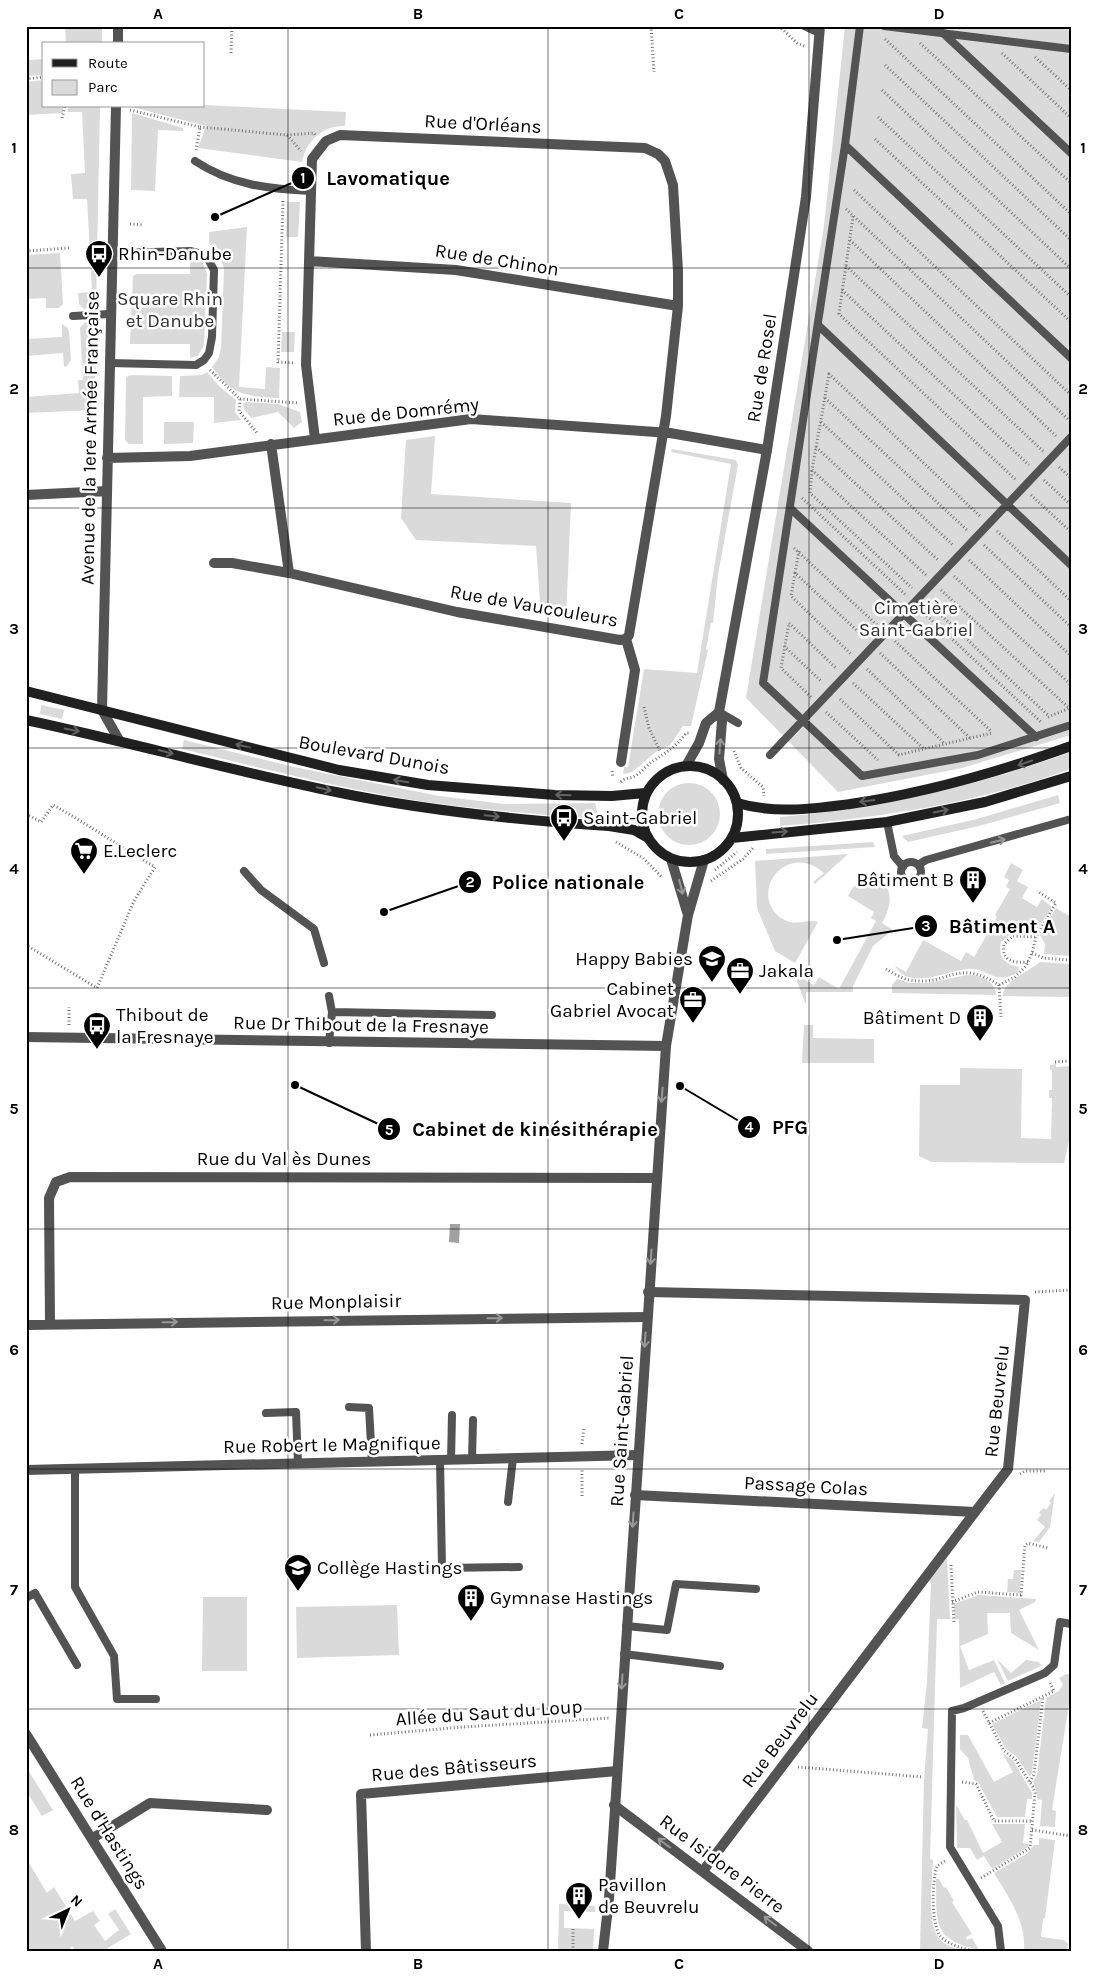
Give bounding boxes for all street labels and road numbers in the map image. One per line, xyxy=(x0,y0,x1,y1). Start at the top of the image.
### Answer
street label: Rue d'Orléans xyxy=(424,110,542,138)
street label: Rue de Chinon xyxy=(434,239,560,281)
street label: Avenue de la 1ere Armée Française xyxy=(76,291,104,585)
street label: Rue de Rosel xyxy=(743,312,781,424)
street label: Rue de Domrémy xyxy=(332,393,480,431)
street label: Rue de Vaucouleurs xyxy=(448,580,620,632)
street label: Boulevard Dunois xyxy=(297,731,451,779)
street label: Rue Dr Thibout de la Fresnaye xyxy=(233,1012,489,1038)
street label: Rue du Val ès Dunes xyxy=(197,1148,371,1170)
street label: Rue Monplaisir xyxy=(271,1290,402,1314)
street label: Rue Beuvrelu xyxy=(980,1343,1014,1459)
street label: Rue Saint-Gabriel xyxy=(606,1355,638,1507)
street label: Rue Robert le Magnifique xyxy=(223,1432,441,1458)
street label: Passage Colas xyxy=(743,1472,869,1500)
street label: Rue Beuvrelu xyxy=(737,1688,823,1792)
street label: Allée du Saut du Loup xyxy=(395,1696,583,1730)
street label: Rue des Bâtisseurs xyxy=(370,1750,538,1786)
street label: Rue d'Hastings xyxy=(65,1772,153,1894)
street label: Rue Isidore Pierre xyxy=(655,1810,789,1918)

